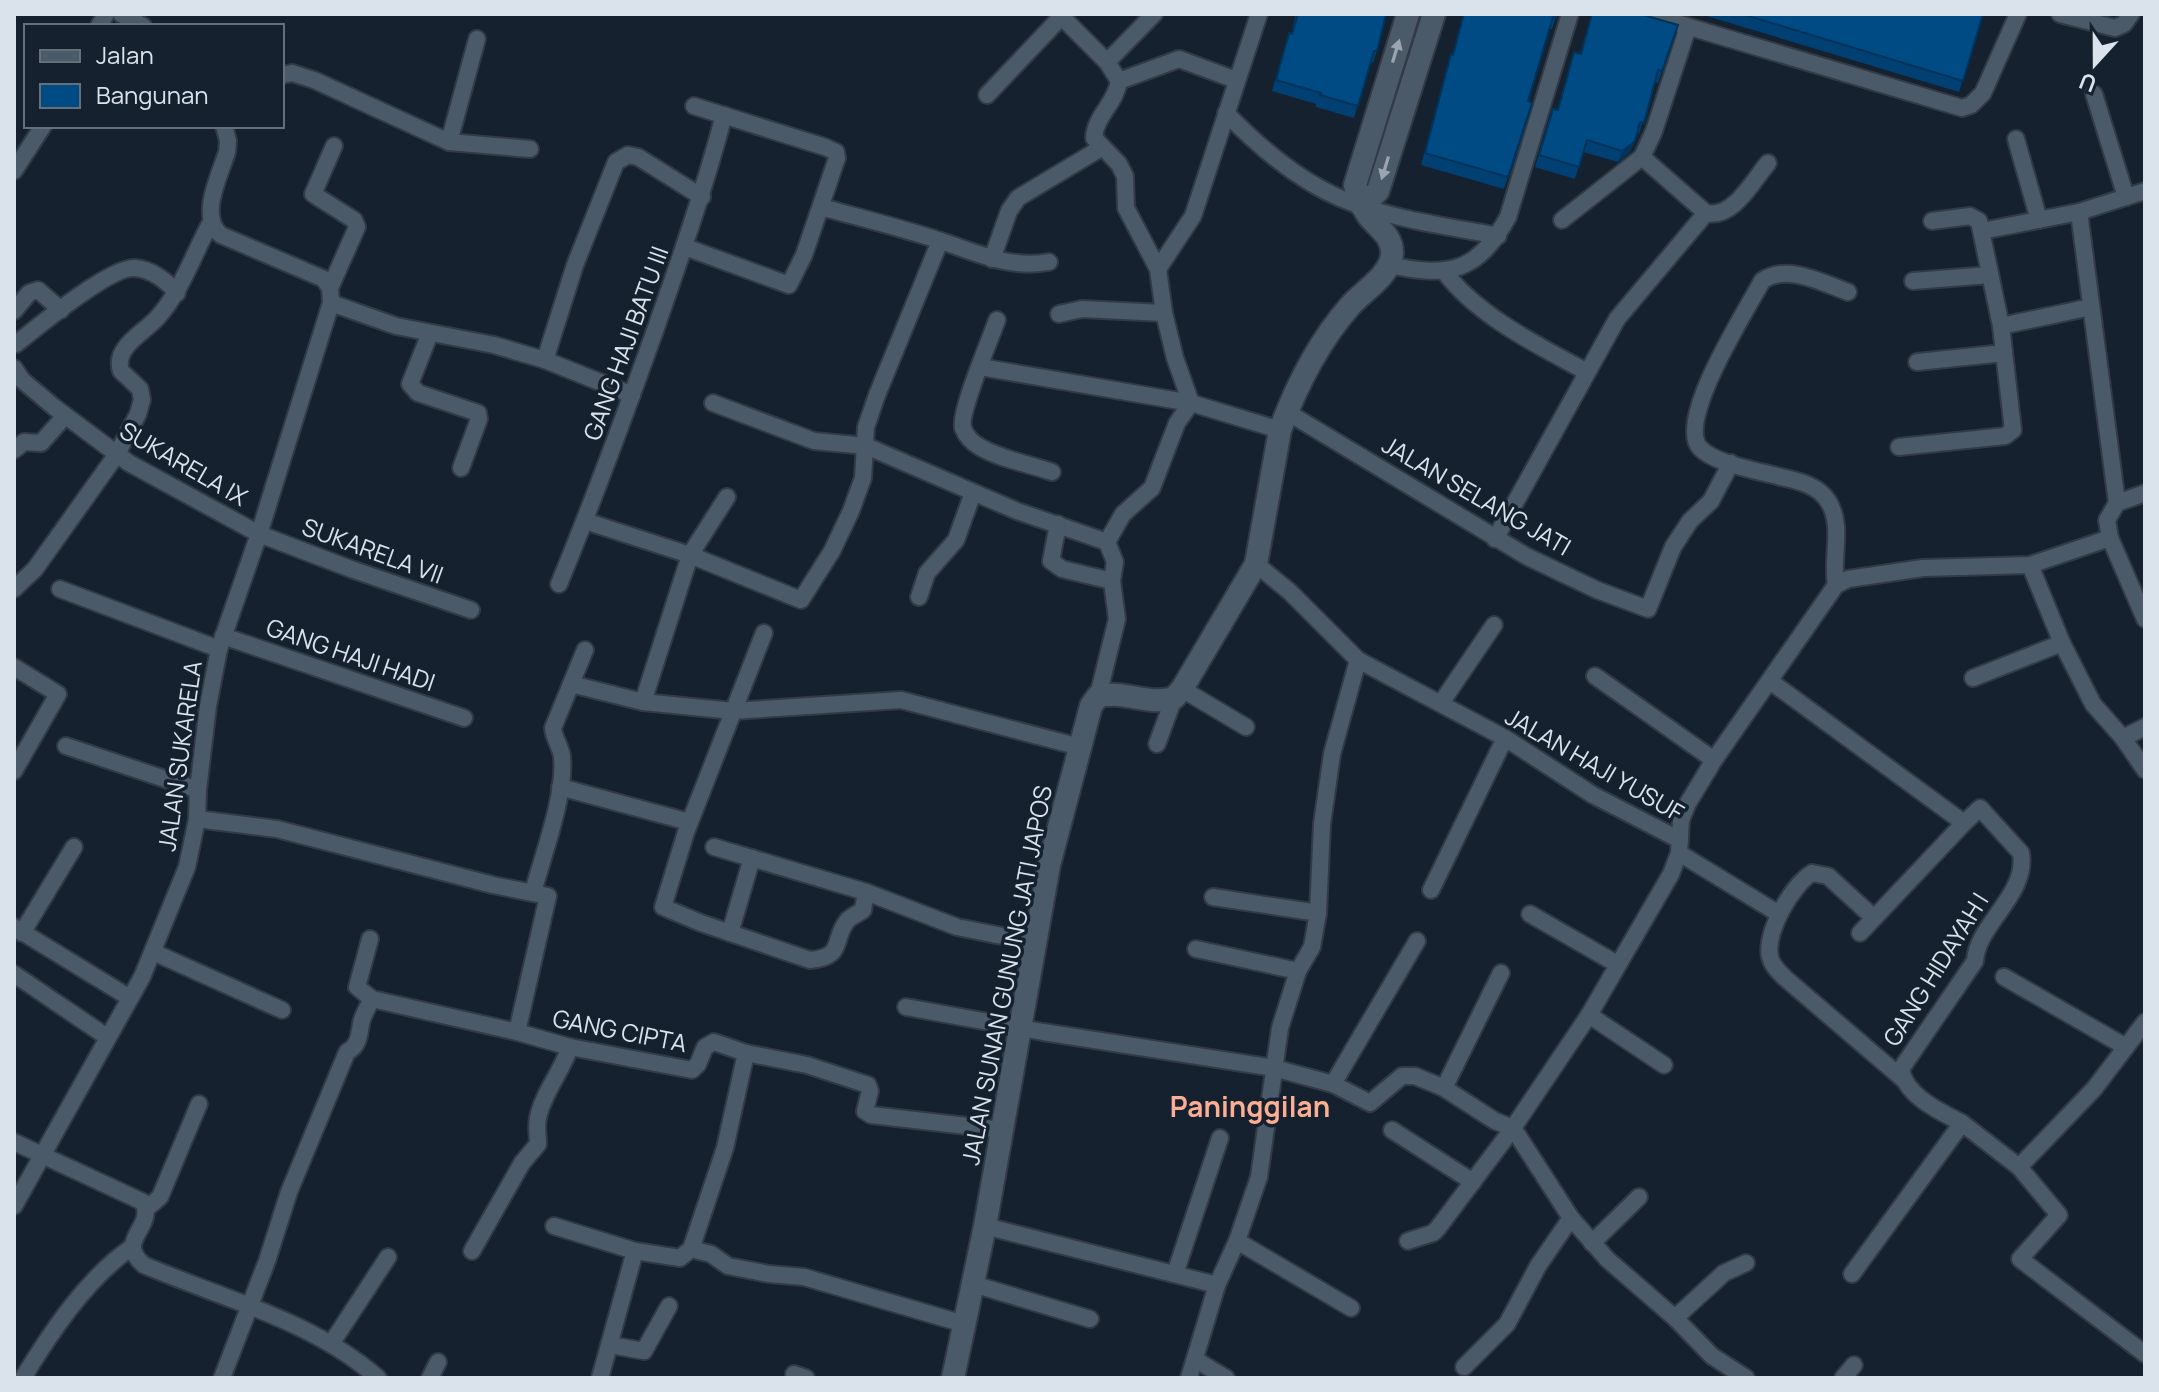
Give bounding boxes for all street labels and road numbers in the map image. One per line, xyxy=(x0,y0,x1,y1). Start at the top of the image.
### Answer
street label: GANG HAJI BATU III xyxy=(575,241,675,445)
street label: SUKARELA IX xyxy=(114,413,254,513)
street label: JALAN SELANG JATI xyxy=(1377,427,1577,563)
street label: SUKARELA VII xyxy=(298,509,448,591)
street label: GANG HAJI HADI xyxy=(262,610,440,698)
street label: JALAN SUKARELA xyxy=(149,659,209,853)
street label: JALAN HAJI YUSUF xyxy=(1500,699,1690,829)
street label: JALAN SUNAN GUNUNG JATI JAPOS xyxy=(953,782,1059,1168)
street label: GANG HIDAYAH I xyxy=(1875,886,1995,1052)
street label: GANG CIPTA xyxy=(550,1001,690,1059)

